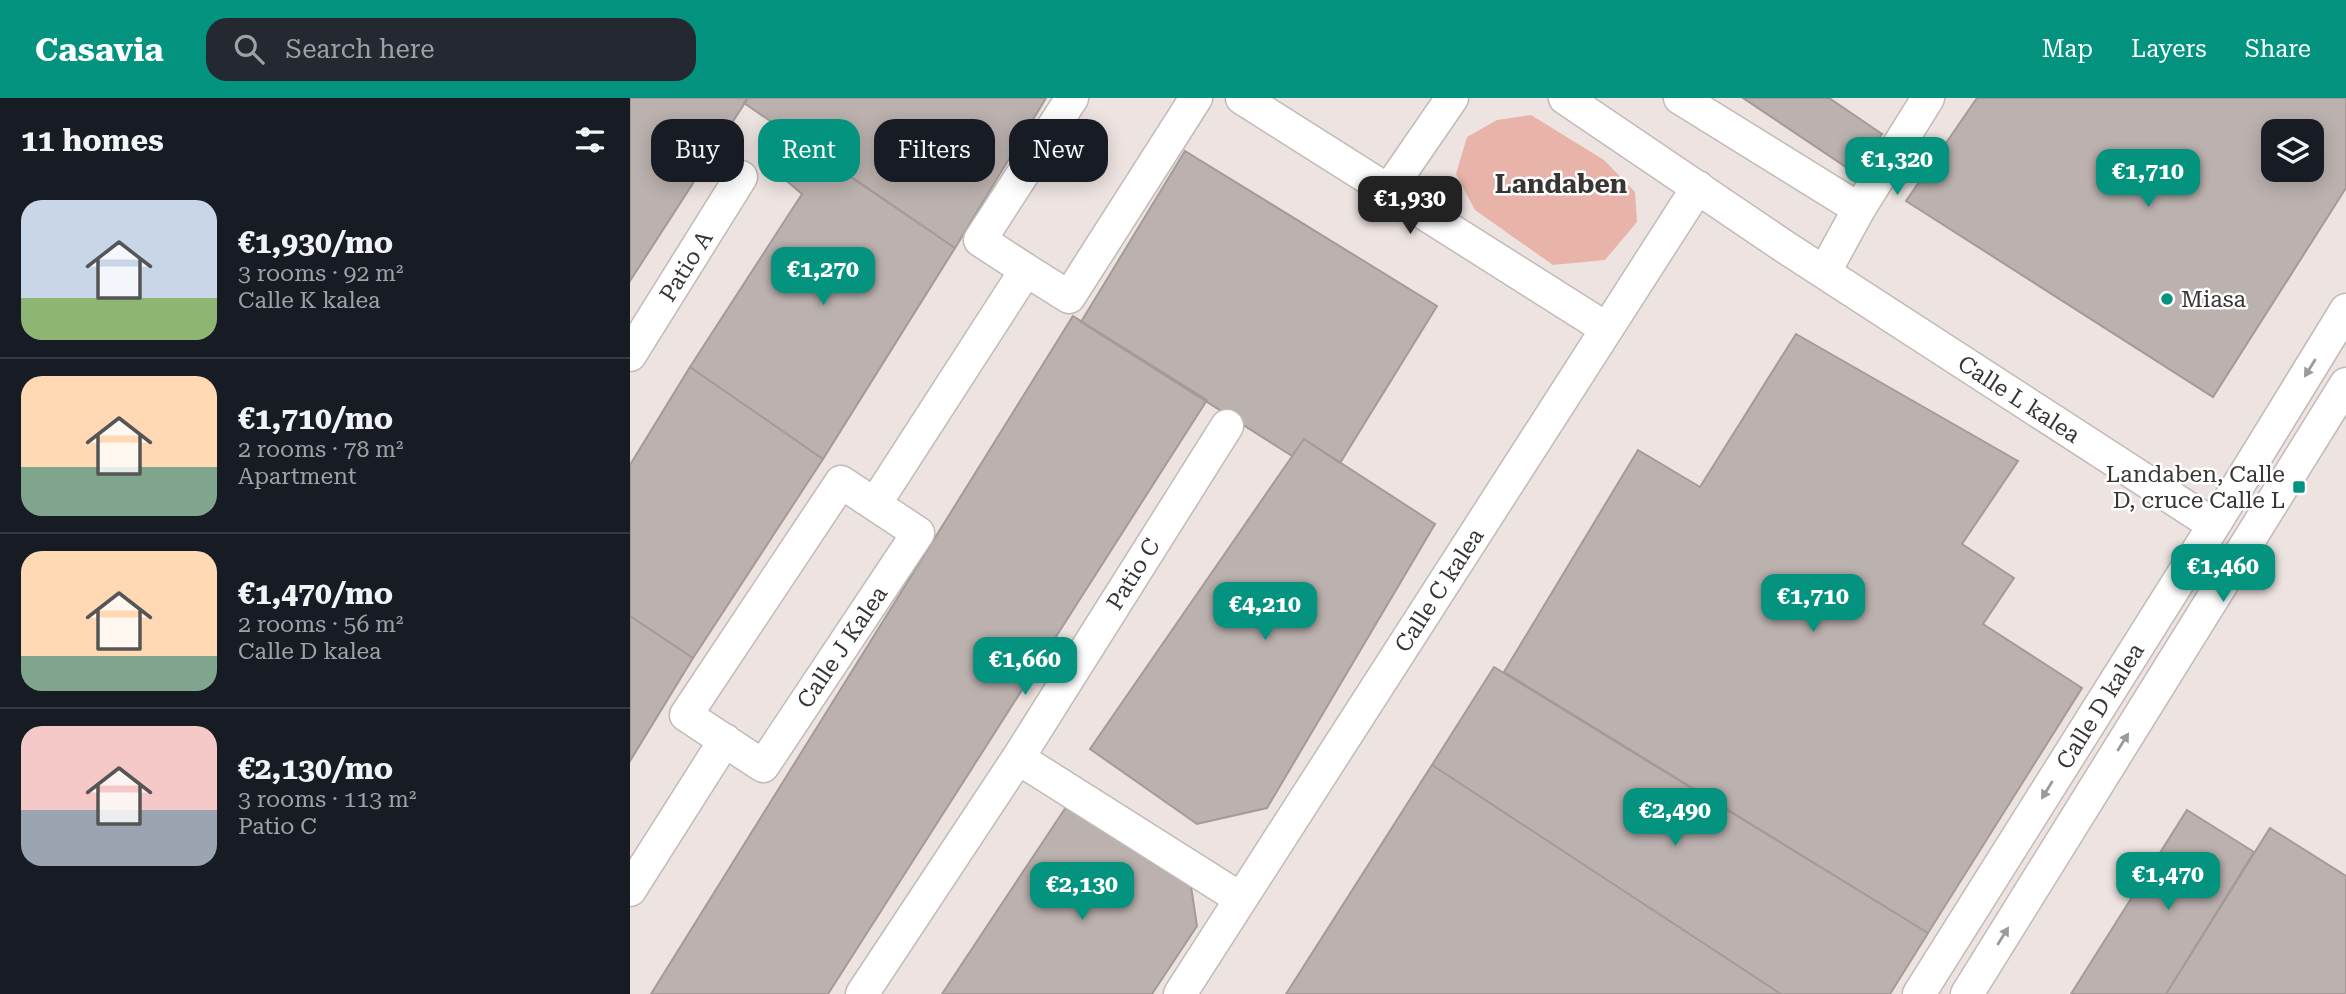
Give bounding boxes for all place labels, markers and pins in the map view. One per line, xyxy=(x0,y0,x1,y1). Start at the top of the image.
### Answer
pin: €1,320 xyxy=(1840,138,1954,197)
pin: €1,710 xyxy=(2091,150,2205,209)
pin: €1,930 xyxy=(1353,176,1467,236)
pin: €1,270 xyxy=(766,248,880,307)
place label: Miasa xyxy=(2181,286,2247,313)
marker: Miasa xyxy=(2159,291,2175,307)
place label: Landaben, Calle D, cruce Calle L xyxy=(2106,461,2285,514)
marker: Landaben, Calle D, cruce Calle L xyxy=(2291,479,2307,495)
pin: €1,460 xyxy=(2166,545,2280,604)
pin: €1,710 xyxy=(1756,574,1870,634)
pin: €4,210 xyxy=(1208,582,1322,642)
pin: €1,660 xyxy=(968,638,1082,697)
pin: €2,490 xyxy=(1618,788,1732,848)
pin: €1,470 xyxy=(2111,852,2225,912)
pin: €2,130 xyxy=(1025,862,1139,922)

